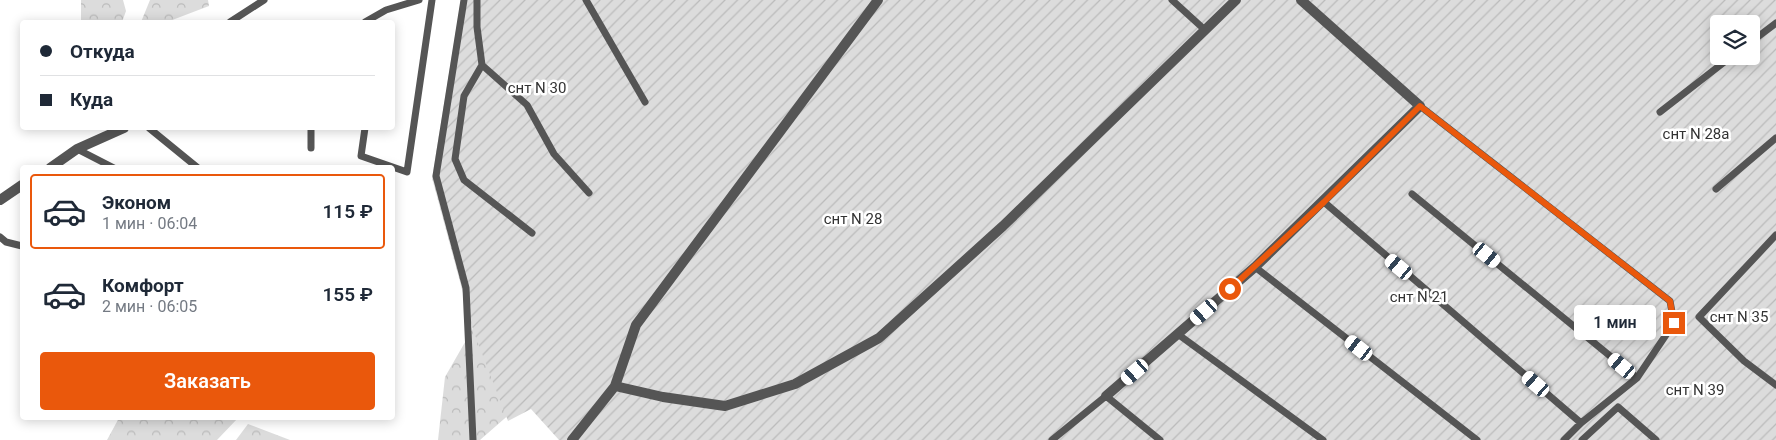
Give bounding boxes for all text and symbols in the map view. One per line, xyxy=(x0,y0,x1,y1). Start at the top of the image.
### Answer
map controls xyxy=(1710,15,1760,65)
button: layers xyxy=(1710,15,1760,65)
text: Откуда xyxy=(70,40,135,63)
park label: снт N 30 xyxy=(508,79,566,97)
text: Куда xyxy=(70,88,113,111)
park label: снт N 28а xyxy=(1663,125,1729,143)
icon: car xyxy=(42,189,87,234)
text: Эконом xyxy=(102,191,171,214)
text: 115 ₽ xyxy=(322,200,373,223)
park label: снт N 28 xyxy=(824,210,882,228)
text: 1 мин · 06:04 xyxy=(102,214,197,233)
car xyxy=(1470,240,1503,270)
car xyxy=(1382,252,1415,282)
icon: car xyxy=(42,272,87,317)
text: Комфорт xyxy=(102,274,184,297)
route start xyxy=(1219,278,1241,300)
text: 155 ₽ xyxy=(322,283,373,306)
park label: снт N 21 xyxy=(1390,288,1448,306)
car xyxy=(1187,296,1220,328)
text: 2 мин · 06:05 xyxy=(102,297,197,316)
callout: 1 мин xyxy=(1574,306,1656,340)
park label: снт N 35 xyxy=(1710,308,1768,326)
route end xyxy=(1663,312,1685,334)
text: 1 мин xyxy=(1593,313,1637,332)
car xyxy=(1342,333,1375,363)
car xyxy=(1605,351,1638,381)
button: Заказать xyxy=(40,352,375,410)
car xyxy=(1118,356,1151,388)
car xyxy=(1519,368,1552,400)
park label: снт N 39 xyxy=(1666,381,1724,399)

